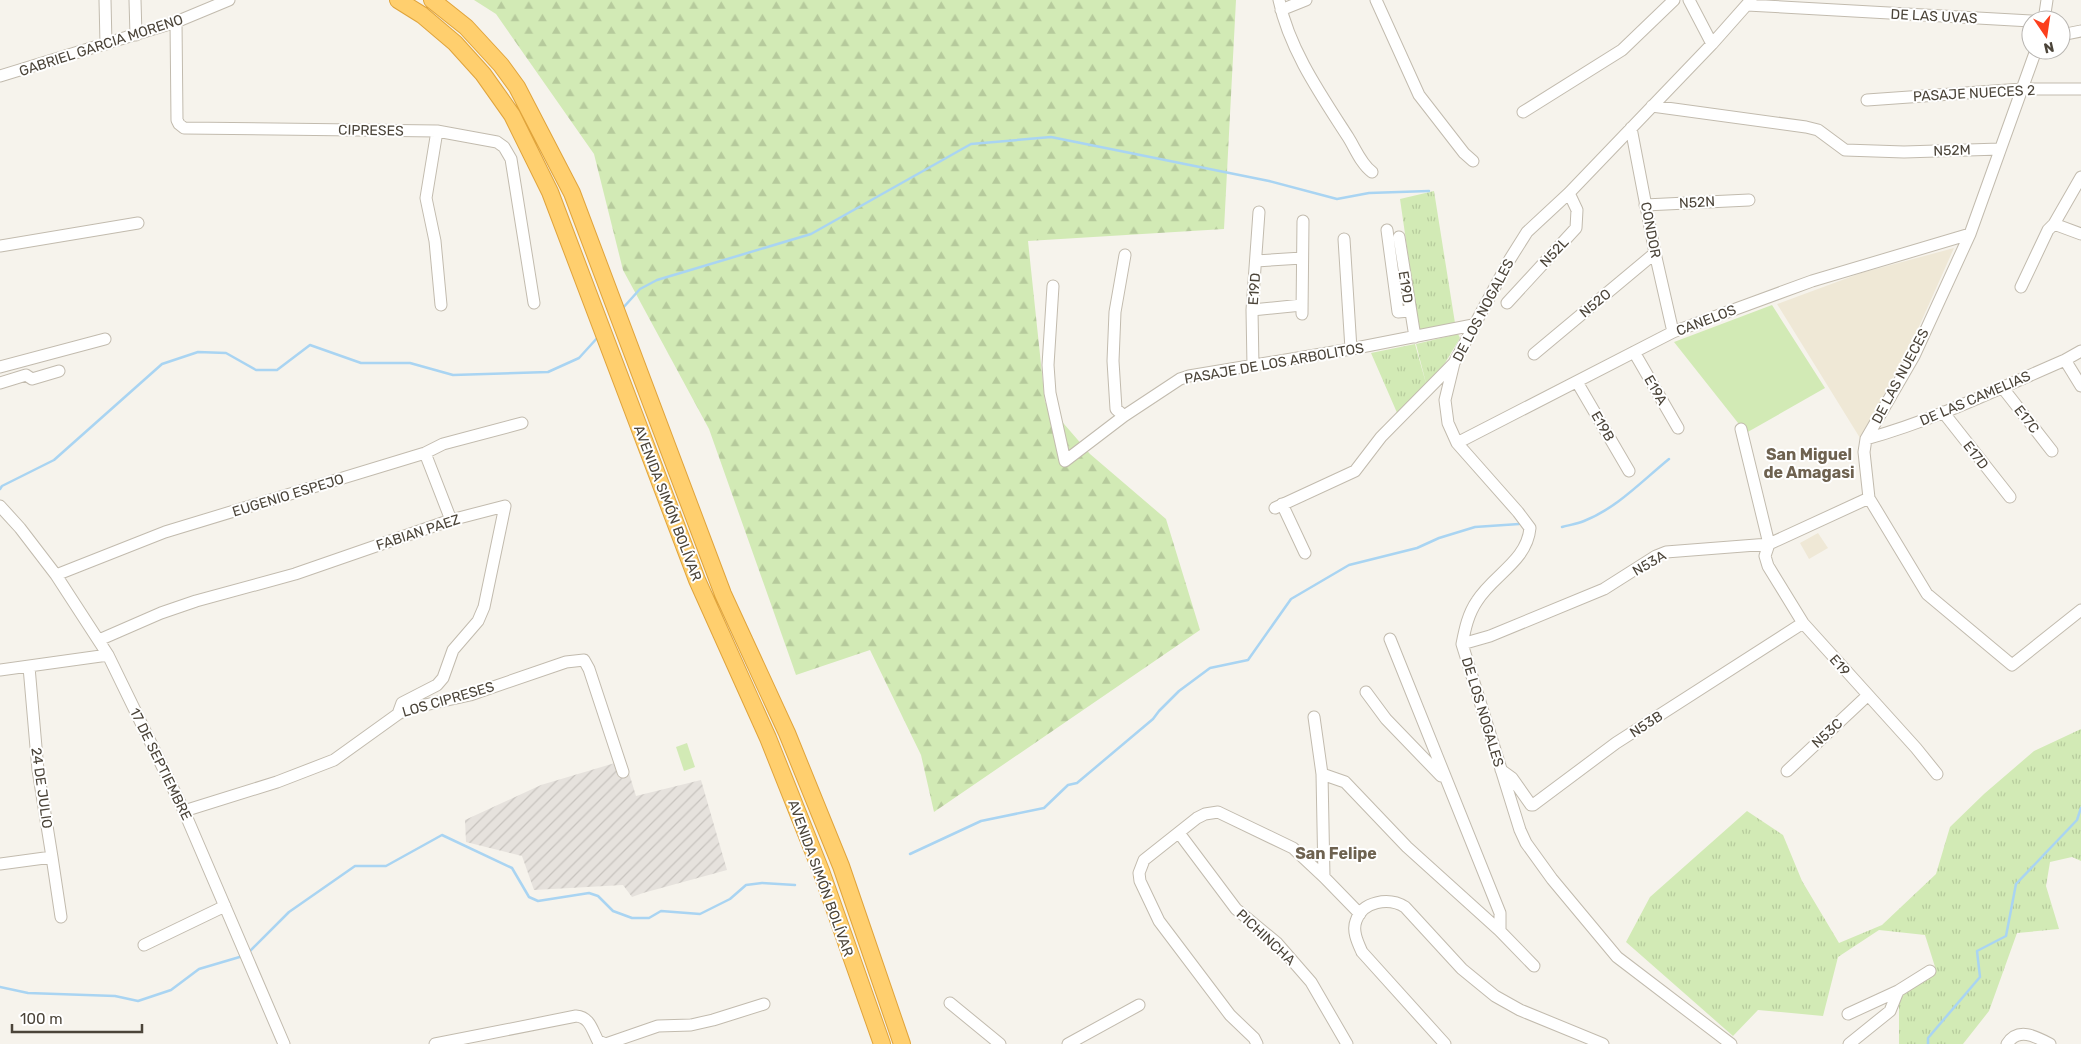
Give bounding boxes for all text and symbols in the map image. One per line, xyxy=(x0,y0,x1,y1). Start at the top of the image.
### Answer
street label: DE LAS UVAS xyxy=(1890,6,1978,27)
north arrow xyxy=(2021,10,2071,60)
street label: GABRIEL GARCIA MORENO xyxy=(17,11,185,80)
text: N xyxy=(2042,38,2056,57)
street label: PASAJE NUECES 2 xyxy=(1912,82,2036,105)
street label: CIPRESES xyxy=(338,121,404,140)
street label: N52M xyxy=(1933,141,1971,160)
street label: N52N xyxy=(1679,193,1715,212)
street label: CONDOR xyxy=(1637,201,1664,260)
street label: N52L xyxy=(1537,234,1572,271)
street label: DE LOS NOGALES xyxy=(1449,256,1518,365)
street label: E19D xyxy=(1395,270,1416,304)
street label: E19D xyxy=(1245,272,1264,306)
street label: N52O xyxy=(1576,285,1614,321)
street label: CANELOS xyxy=(1674,301,1739,340)
street label: DE LAS NUECES xyxy=(1868,326,1933,427)
street label: PASAJE DE LOS ARBOLITOS xyxy=(1183,339,1365,388)
street label: DE LAS CAMELIAS xyxy=(1917,367,2033,429)
street label: E19A xyxy=(1640,372,1671,409)
street label: E17C xyxy=(2010,402,2043,437)
street label: E19B xyxy=(1587,408,1618,444)
street label: AVENIDA SIMÓN BOLÍVAR xyxy=(630,422,706,584)
street label: E17D xyxy=(1959,438,1992,473)
district label: San Miguel de Amagasi xyxy=(1763,445,1855,482)
street label: EUGENIO ESPEJO xyxy=(230,470,346,521)
street label: FABIAN PAEZ xyxy=(374,511,462,554)
street label: N53A xyxy=(1629,547,1670,580)
street label: E19 xyxy=(1826,651,1853,679)
street label: DE LOS NOGALES xyxy=(1458,655,1507,769)
street label: LOS CIPRESES xyxy=(400,678,496,721)
street label: 17 DE SEPTIEMBRE xyxy=(126,705,195,823)
street label: N53B xyxy=(1627,708,1666,741)
street label: N53C xyxy=(1808,715,1846,752)
street label: 24 DE JULIO xyxy=(27,746,56,830)
street label: AVENIDA SIMÓN BOLÍVAR xyxy=(784,797,858,959)
district label: San Felipe xyxy=(1295,844,1377,863)
street label: PICHINCHA xyxy=(1233,906,1299,969)
scale bar xyxy=(12,1002,142,1034)
text: 100 m xyxy=(20,1010,62,1028)

